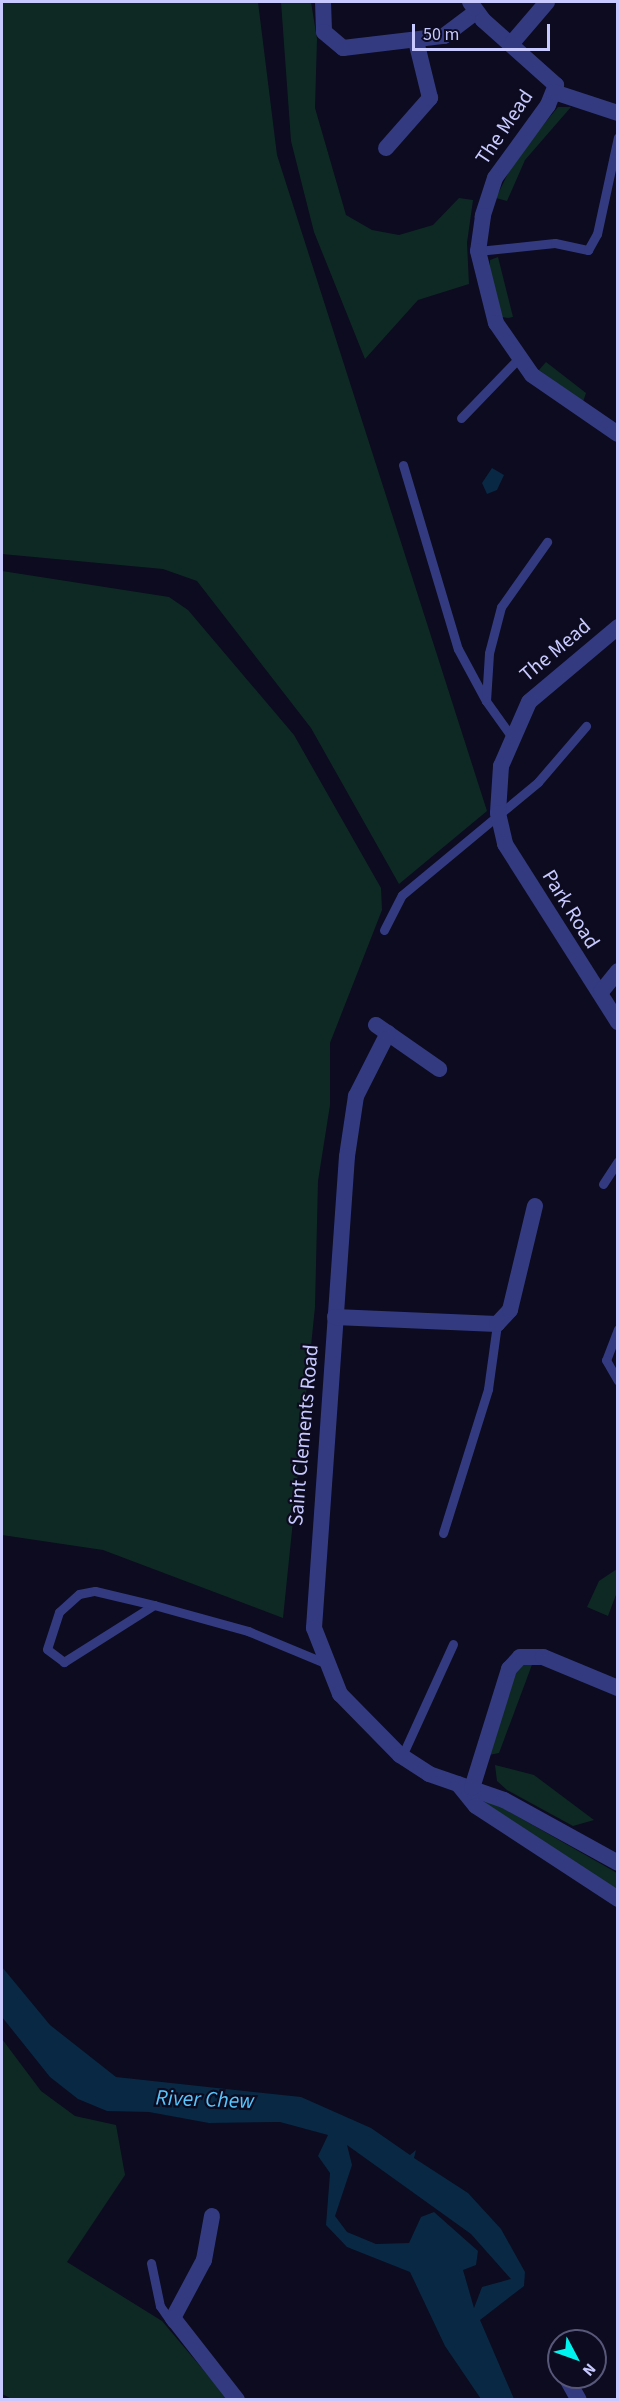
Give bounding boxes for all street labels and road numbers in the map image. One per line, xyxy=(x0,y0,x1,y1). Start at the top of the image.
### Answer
street label: The Mead xyxy=(470,85,538,169)
street label: The Mead xyxy=(514,613,596,687)
street label: Park Road xyxy=(537,865,605,953)
street label: Saint Clements Road xyxy=(283,1343,323,1527)

